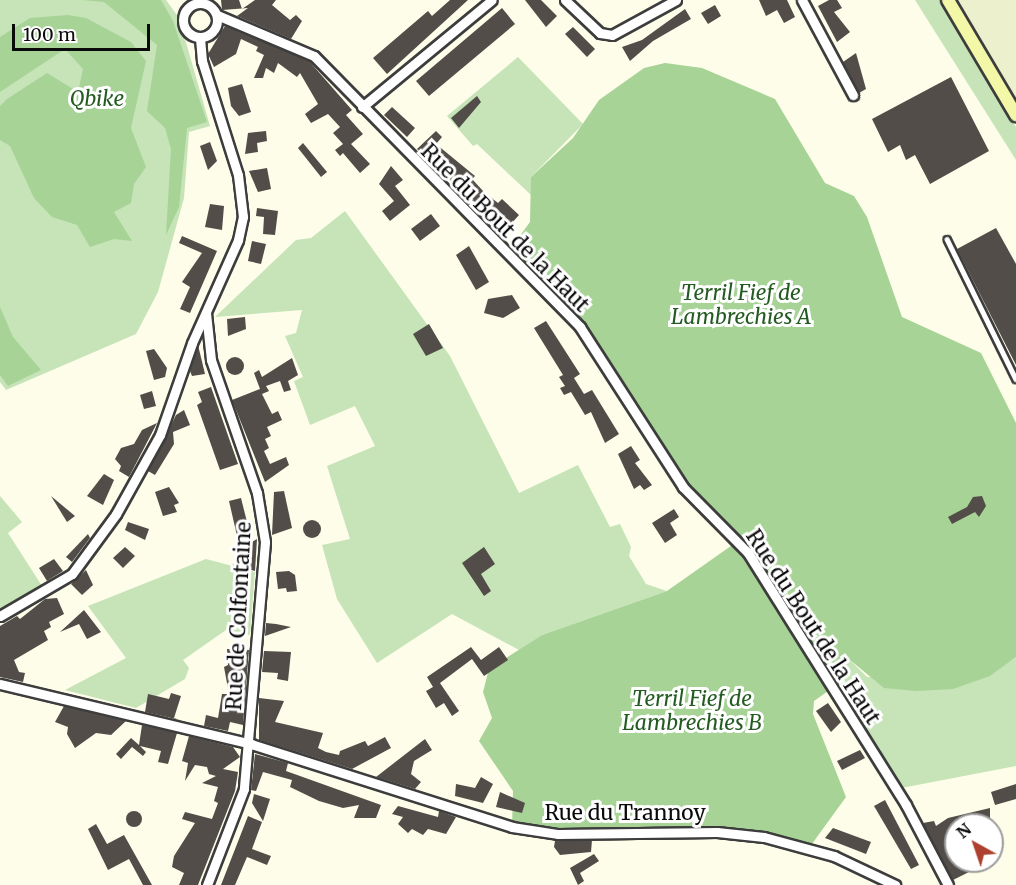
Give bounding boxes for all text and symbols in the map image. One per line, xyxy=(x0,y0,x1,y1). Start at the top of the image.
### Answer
scale bar xyxy=(15,12,153,50)
text: 100 m xyxy=(23,23,76,46)
park label: Qbike xyxy=(70,86,124,112)
street label: Rue du Bout de la Haut xyxy=(416,139,594,317)
park label: Terril Fief de Lambrechies A xyxy=(671,280,811,330)
street label: Rue de Colfontaine xyxy=(221,521,257,711)
street label: Rue du Bout de la Haut xyxy=(741,525,885,729)
park label: Terril Fief de Lambrechies B xyxy=(622,686,762,736)
street label: Rue du Trannoy xyxy=(544,800,706,826)
north arrow xyxy=(944,813,1004,873)
text: N xyxy=(952,819,975,842)

